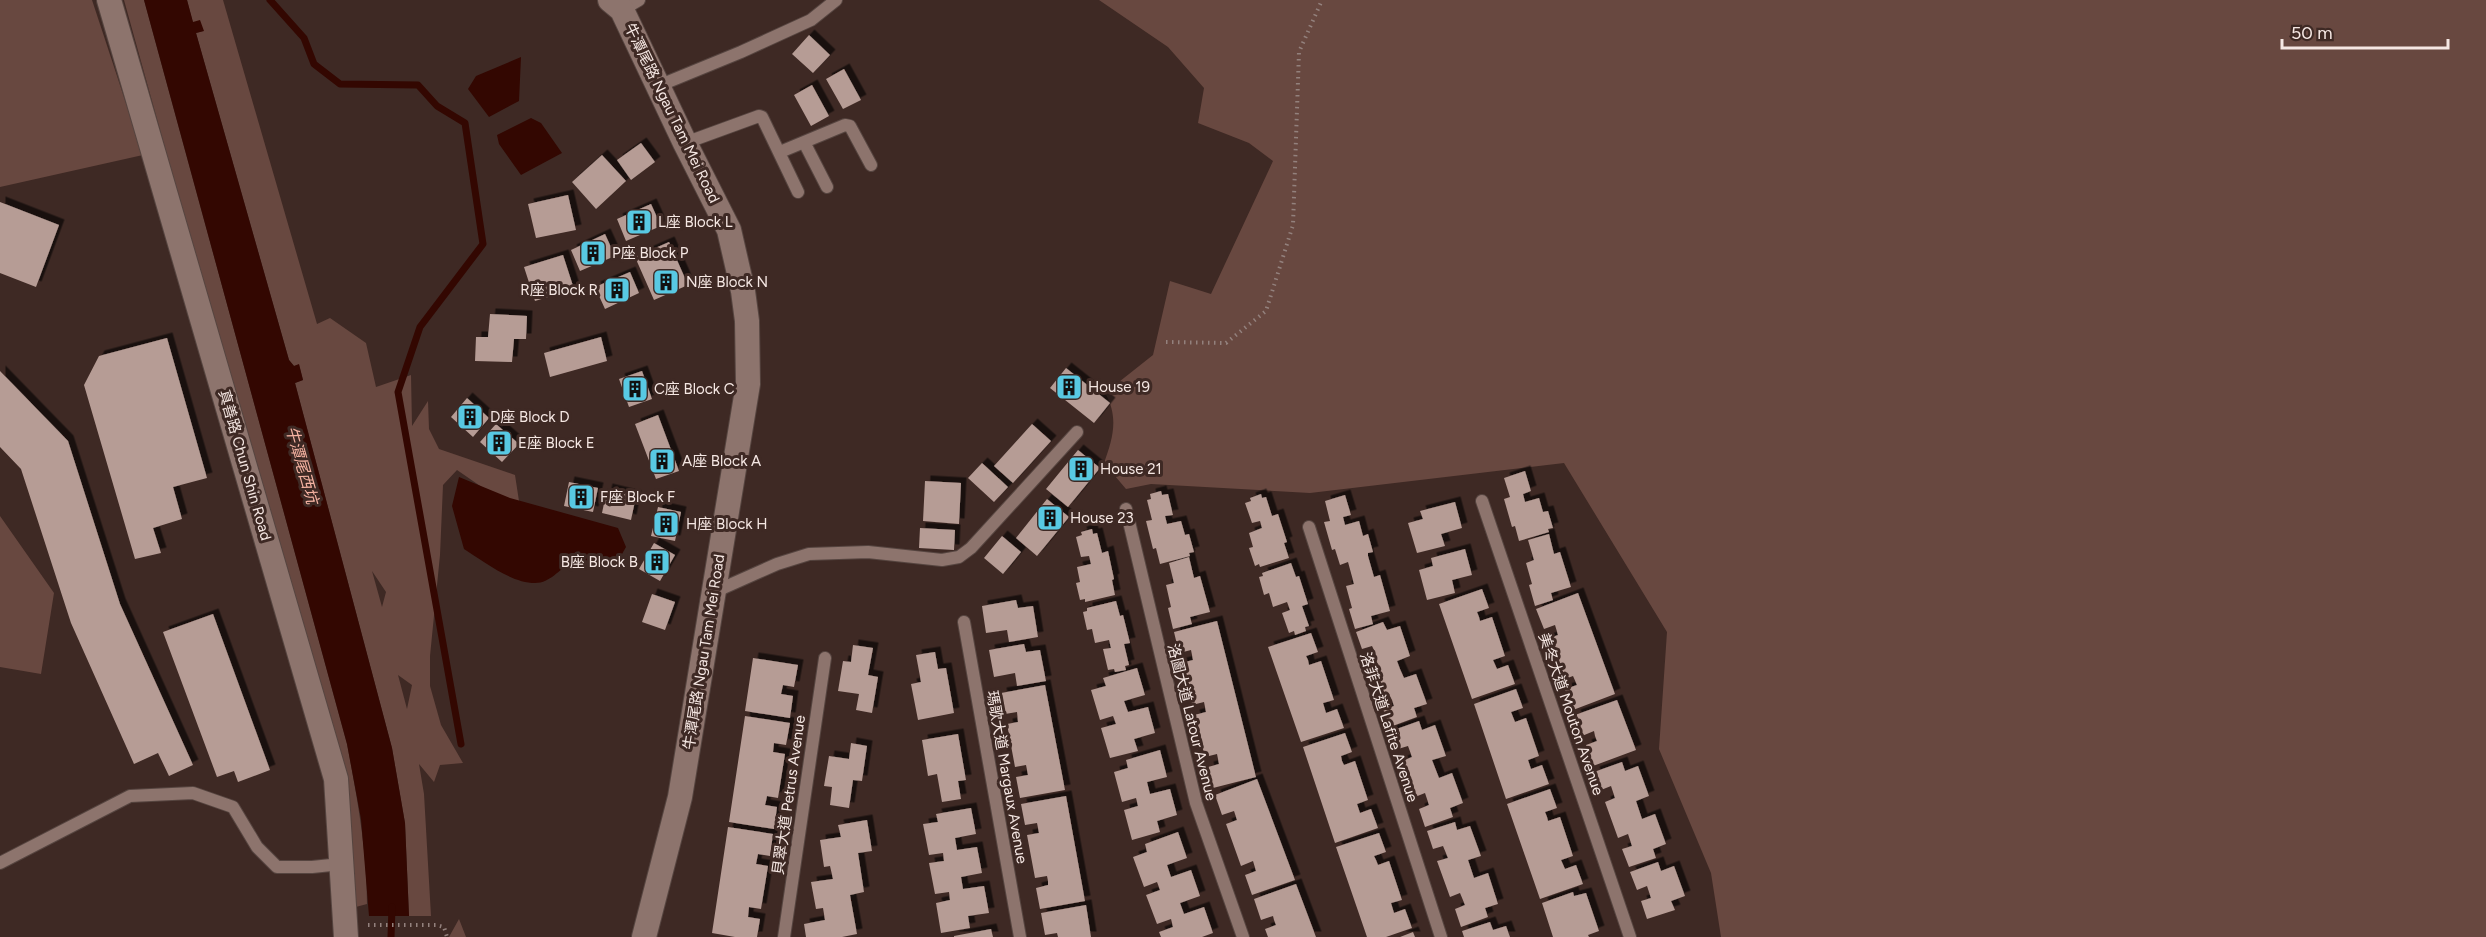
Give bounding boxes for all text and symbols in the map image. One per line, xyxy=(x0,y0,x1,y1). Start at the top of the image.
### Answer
scale bar xyxy=(2282,12,2448,50)
street label: 牛潭尾路 Ngau Tam Mei Road xyxy=(621,20,723,206)
text: 50 m xyxy=(2291,22,2333,44)
building icon: L座 Block L xyxy=(624,207,654,237)
place label: L座 Block L xyxy=(658,213,733,231)
building icon: P座 Block P xyxy=(578,238,608,268)
place label: P座 Block P xyxy=(612,244,689,262)
building icon: N座 Block N xyxy=(651,267,681,297)
place label: N座 Block N xyxy=(686,273,768,291)
building icon: R座 Block R xyxy=(602,275,632,305)
place label: R座 Block R xyxy=(520,281,598,299)
building icon: House 19 xyxy=(1054,372,1084,402)
building icon: C座 Block C xyxy=(620,374,650,404)
place label: House 19 xyxy=(1088,378,1150,396)
place label: C座 Block C xyxy=(654,380,735,398)
street label: 真善路 Chun Shin Road xyxy=(215,388,275,542)
building icon: D座 Block D xyxy=(455,402,485,432)
place label: D座 Block D xyxy=(490,408,570,426)
water label: 牛潭尾西坑 xyxy=(282,424,323,508)
building icon: E座 Block E xyxy=(484,428,514,458)
place label: E座 Block E xyxy=(518,434,595,452)
building icon: A座 Block A xyxy=(647,446,677,476)
place label: A座 Block A xyxy=(682,452,761,470)
building icon: House 21 xyxy=(1066,454,1096,484)
place label: House 21 xyxy=(1100,460,1162,478)
building icon: F座 Block F xyxy=(566,482,596,512)
place label: F座 Block F xyxy=(600,488,675,506)
building icon: House 23 xyxy=(1035,503,1065,533)
building icon: H座 Block H xyxy=(651,509,681,539)
place label: House 23 xyxy=(1070,509,1134,527)
place label: H座 Block H xyxy=(686,515,768,533)
building icon: B座 Block B xyxy=(642,547,672,577)
place label: B座 Block B xyxy=(561,553,638,571)
street label: 牛潭尾路 Ngau Tam Mei Road xyxy=(680,553,728,751)
street label: 美冬大道 Mouton Avenue xyxy=(1535,630,1607,798)
street label: 洛圖大道 Latour Avenue xyxy=(1164,642,1220,802)
street label: 洛菲大道 Lafite Avenue xyxy=(1356,650,1422,804)
street label: 瑪歌大道 Margaux Avenue xyxy=(983,689,1031,865)
street label: 貝翠大道 Petrus Avenue xyxy=(769,714,809,876)

